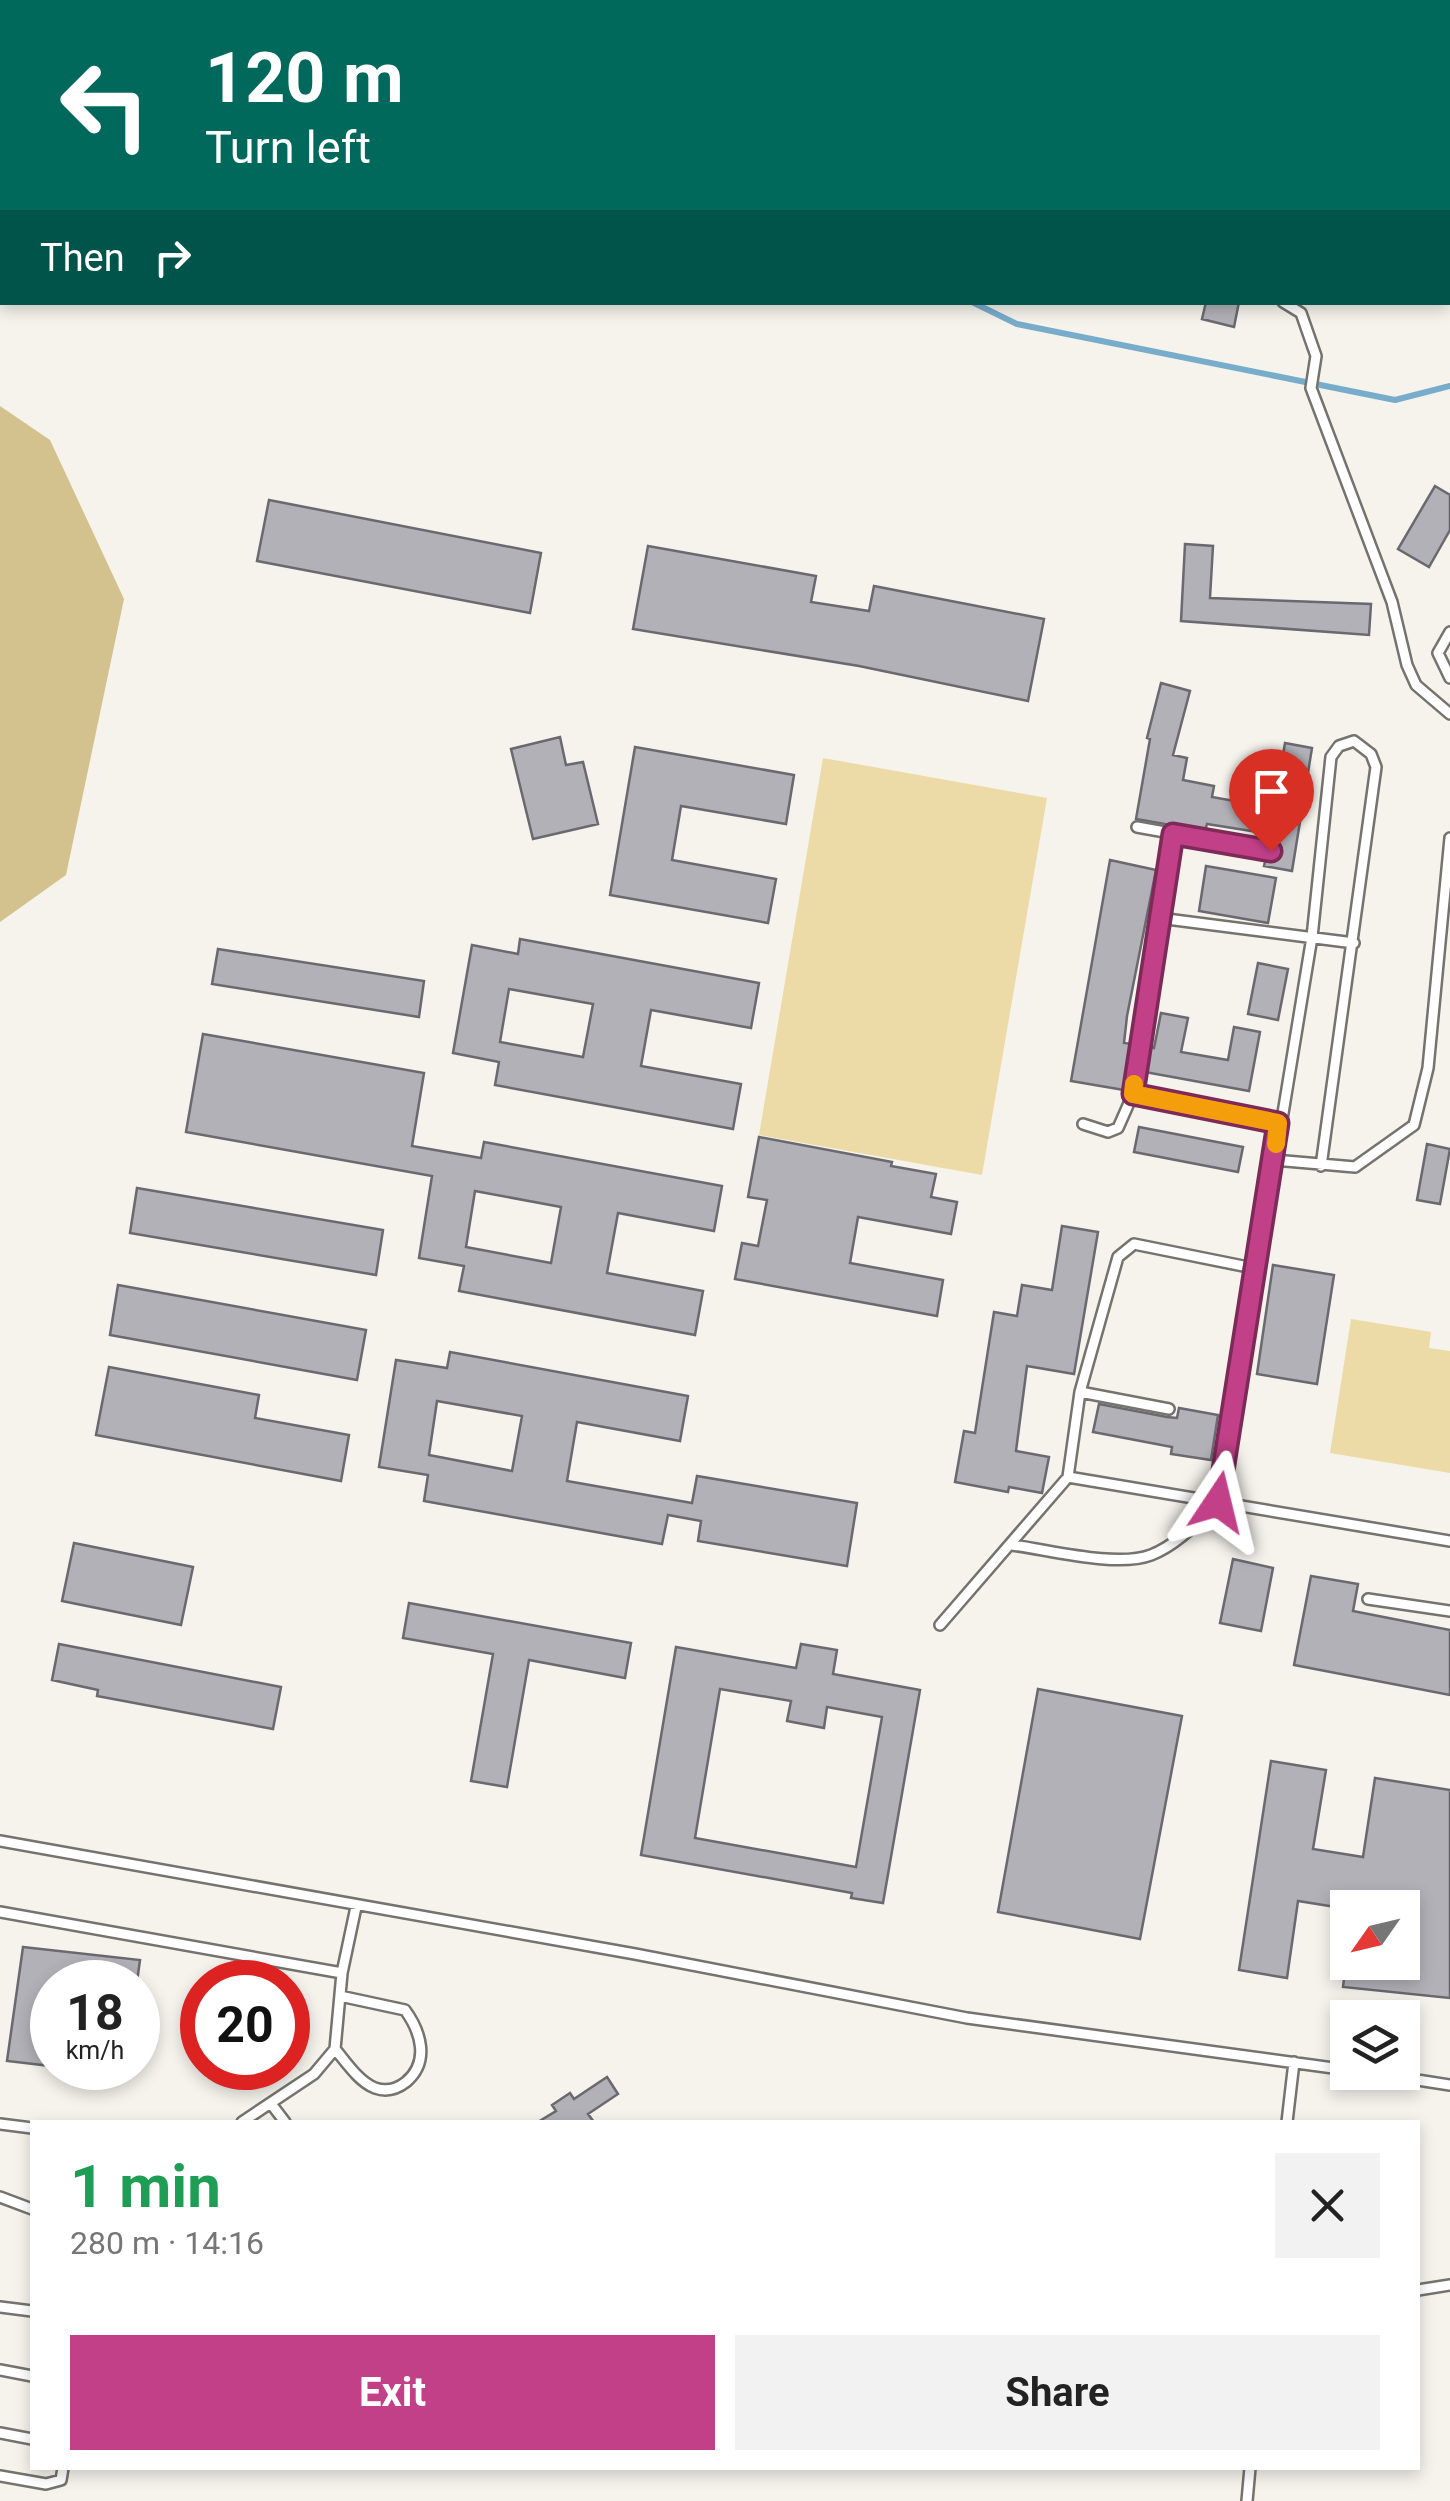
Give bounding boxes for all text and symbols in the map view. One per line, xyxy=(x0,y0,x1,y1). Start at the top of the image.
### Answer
text: 120 m xyxy=(205,37,404,119)
icon: left xyxy=(40,40,170,170)
text: Turn left xyxy=(205,121,371,174)
icon: right xyxy=(145,230,200,285)
text: Then xyxy=(40,236,125,280)
pin xyxy=(1229,749,1314,852)
icon: arrive xyxy=(1244,764,1299,819)
position arrow xyxy=(1166,1450,1270,1554)
north arrow xyxy=(1330,1890,1420,1980)
map controls xyxy=(1330,1890,1420,2090)
speed limit sign: 20 xyxy=(180,1960,310,2090)
text: 18 xyxy=(66,1984,124,2042)
button: layers xyxy=(1330,2000,1420,2090)
text: km/h xyxy=(66,2036,124,2065)
text: 1 min xyxy=(70,2151,221,2222)
button: close xyxy=(1275,2153,1380,2258)
text: 280 m · 14:16 xyxy=(70,2224,264,2262)
button: Exit xyxy=(70,2335,715,2450)
button: Share xyxy=(735,2335,1380,2450)

